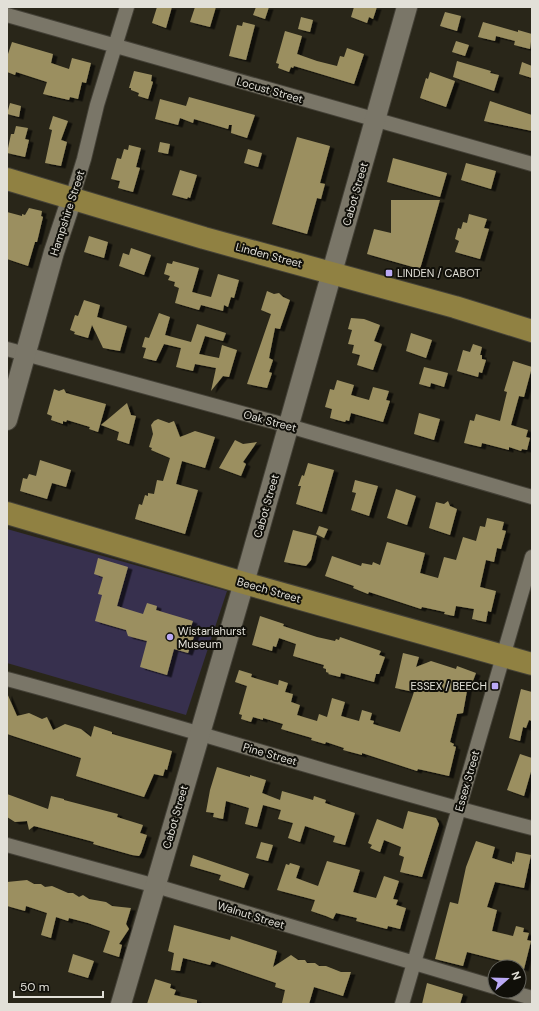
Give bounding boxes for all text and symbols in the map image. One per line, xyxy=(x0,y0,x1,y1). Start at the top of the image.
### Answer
street label: Locust Street xyxy=(235,74,305,106)
street label: Cabot Street xyxy=(339,161,371,227)
street label: Hampshire Street xyxy=(47,169,87,257)
street label: Linden Street xyxy=(234,239,304,271)
place label: LINDEN / CABOT xyxy=(397,266,480,280)
marker: LINDEN / CABOT xyxy=(384,268,394,278)
street label: Oak Street xyxy=(242,407,298,435)
street label: Cabot Street xyxy=(250,473,282,539)
street label: Beech Street xyxy=(235,574,303,606)
place label: Wistariahurst Museum xyxy=(178,624,246,651)
marker: Wistariahurst Museum xyxy=(165,632,175,642)
place label: ESSEX / BEECH xyxy=(411,679,487,693)
marker: ESSEX / BEECH xyxy=(490,681,500,691)
street label: Pine Street xyxy=(241,740,299,768)
street label: Essex Street xyxy=(452,749,482,813)
street label: Cabot Street xyxy=(159,784,191,850)
street label: Walnut Street xyxy=(216,898,286,932)
north arrow xyxy=(487,959,527,999)
text: N xyxy=(508,969,524,982)
scale bar xyxy=(14,973,103,999)
text: 50 m xyxy=(20,979,49,995)

